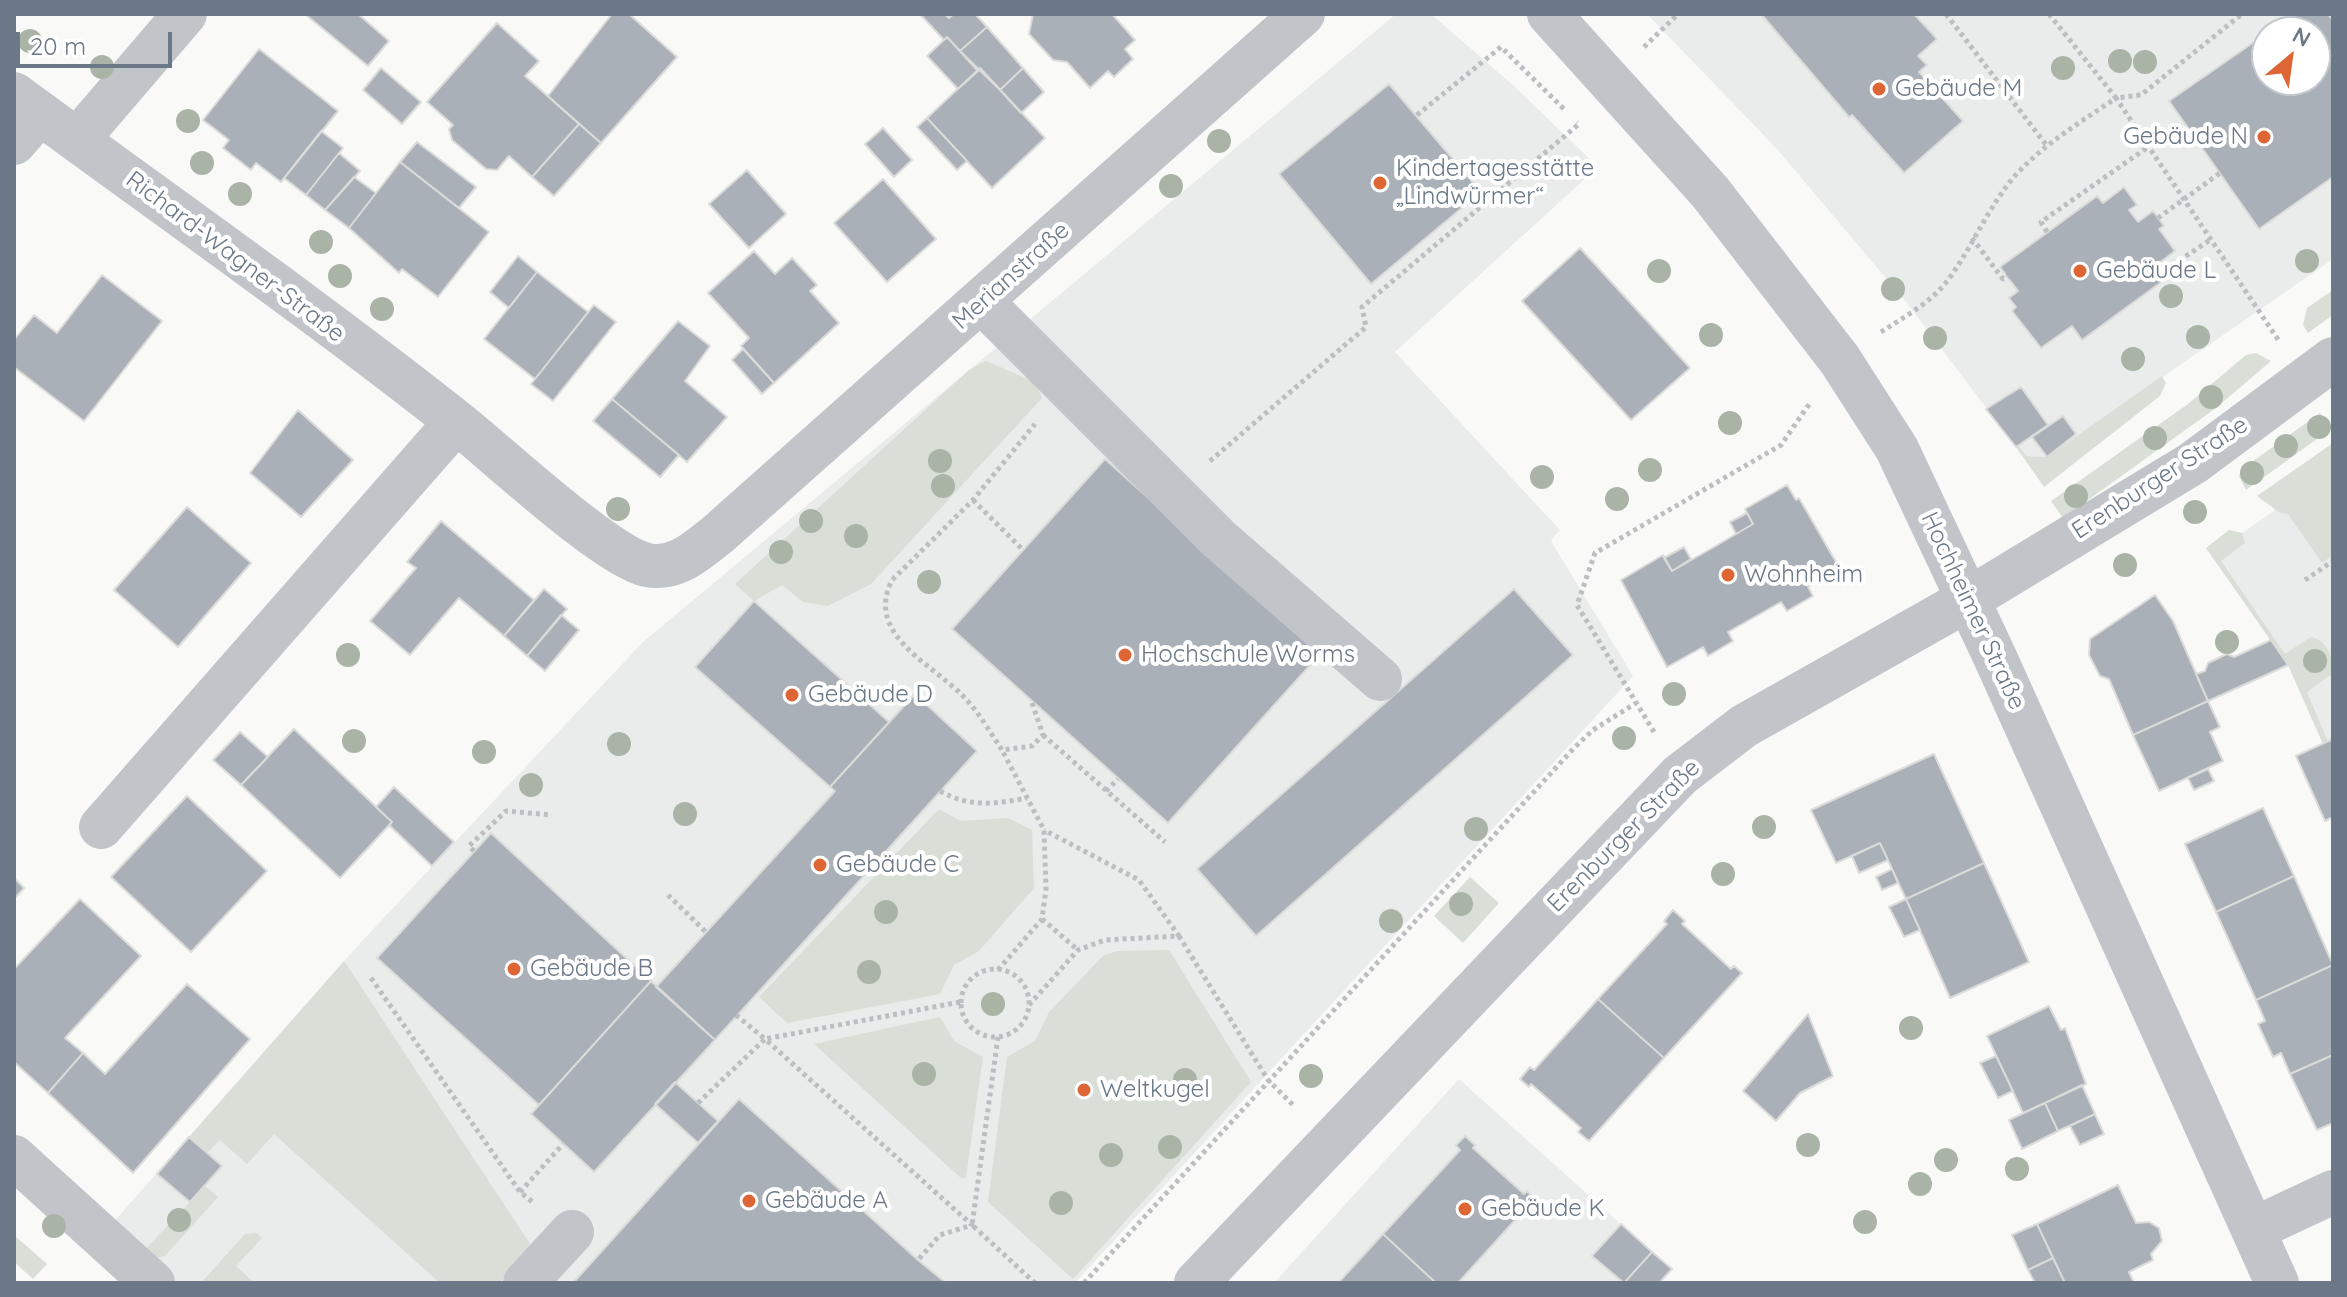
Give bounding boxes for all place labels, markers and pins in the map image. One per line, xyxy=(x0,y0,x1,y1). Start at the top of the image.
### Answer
place label: Gebäude M xyxy=(1895,75,2022,103)
marker: Gebäude M xyxy=(1870,80,1888,98)
place label: Gebäude N xyxy=(2123,123,2248,151)
marker: Gebäude N xyxy=(2255,128,2273,146)
place label: Kindertagesstätte „Lindwürmer“ xyxy=(1396,155,1594,211)
marker: Kindertagesstätte „Lindwürmer“ xyxy=(1371,174,1389,192)
place label: Gebäude L xyxy=(2096,257,2216,285)
marker: Gebäude L xyxy=(2071,262,2089,280)
place label: Wohnheim xyxy=(1744,561,1863,589)
marker: Wohnheim xyxy=(1719,566,1737,584)
place label: Hochschule Worms xyxy=(1141,641,1355,669)
marker: Hochschule Worms xyxy=(1116,646,1134,664)
place label: Gebäude D xyxy=(808,681,933,709)
marker: Gebäude D xyxy=(783,686,801,704)
place label: Gebäude C xyxy=(836,851,959,879)
marker: Gebäude C xyxy=(811,856,829,874)
place label: Gebäude B xyxy=(530,955,653,983)
marker: Gebäude B xyxy=(505,960,523,978)
place label: Weltkugel xyxy=(1100,1076,1210,1104)
marker: Weltkugel xyxy=(1075,1081,1093,1099)
place label: Gebäude A xyxy=(765,1187,888,1215)
marker: Gebäude A xyxy=(740,1192,758,1210)
place label: Gebäude K xyxy=(1481,1195,1605,1223)
marker: Gebäude K xyxy=(1456,1200,1474,1218)

